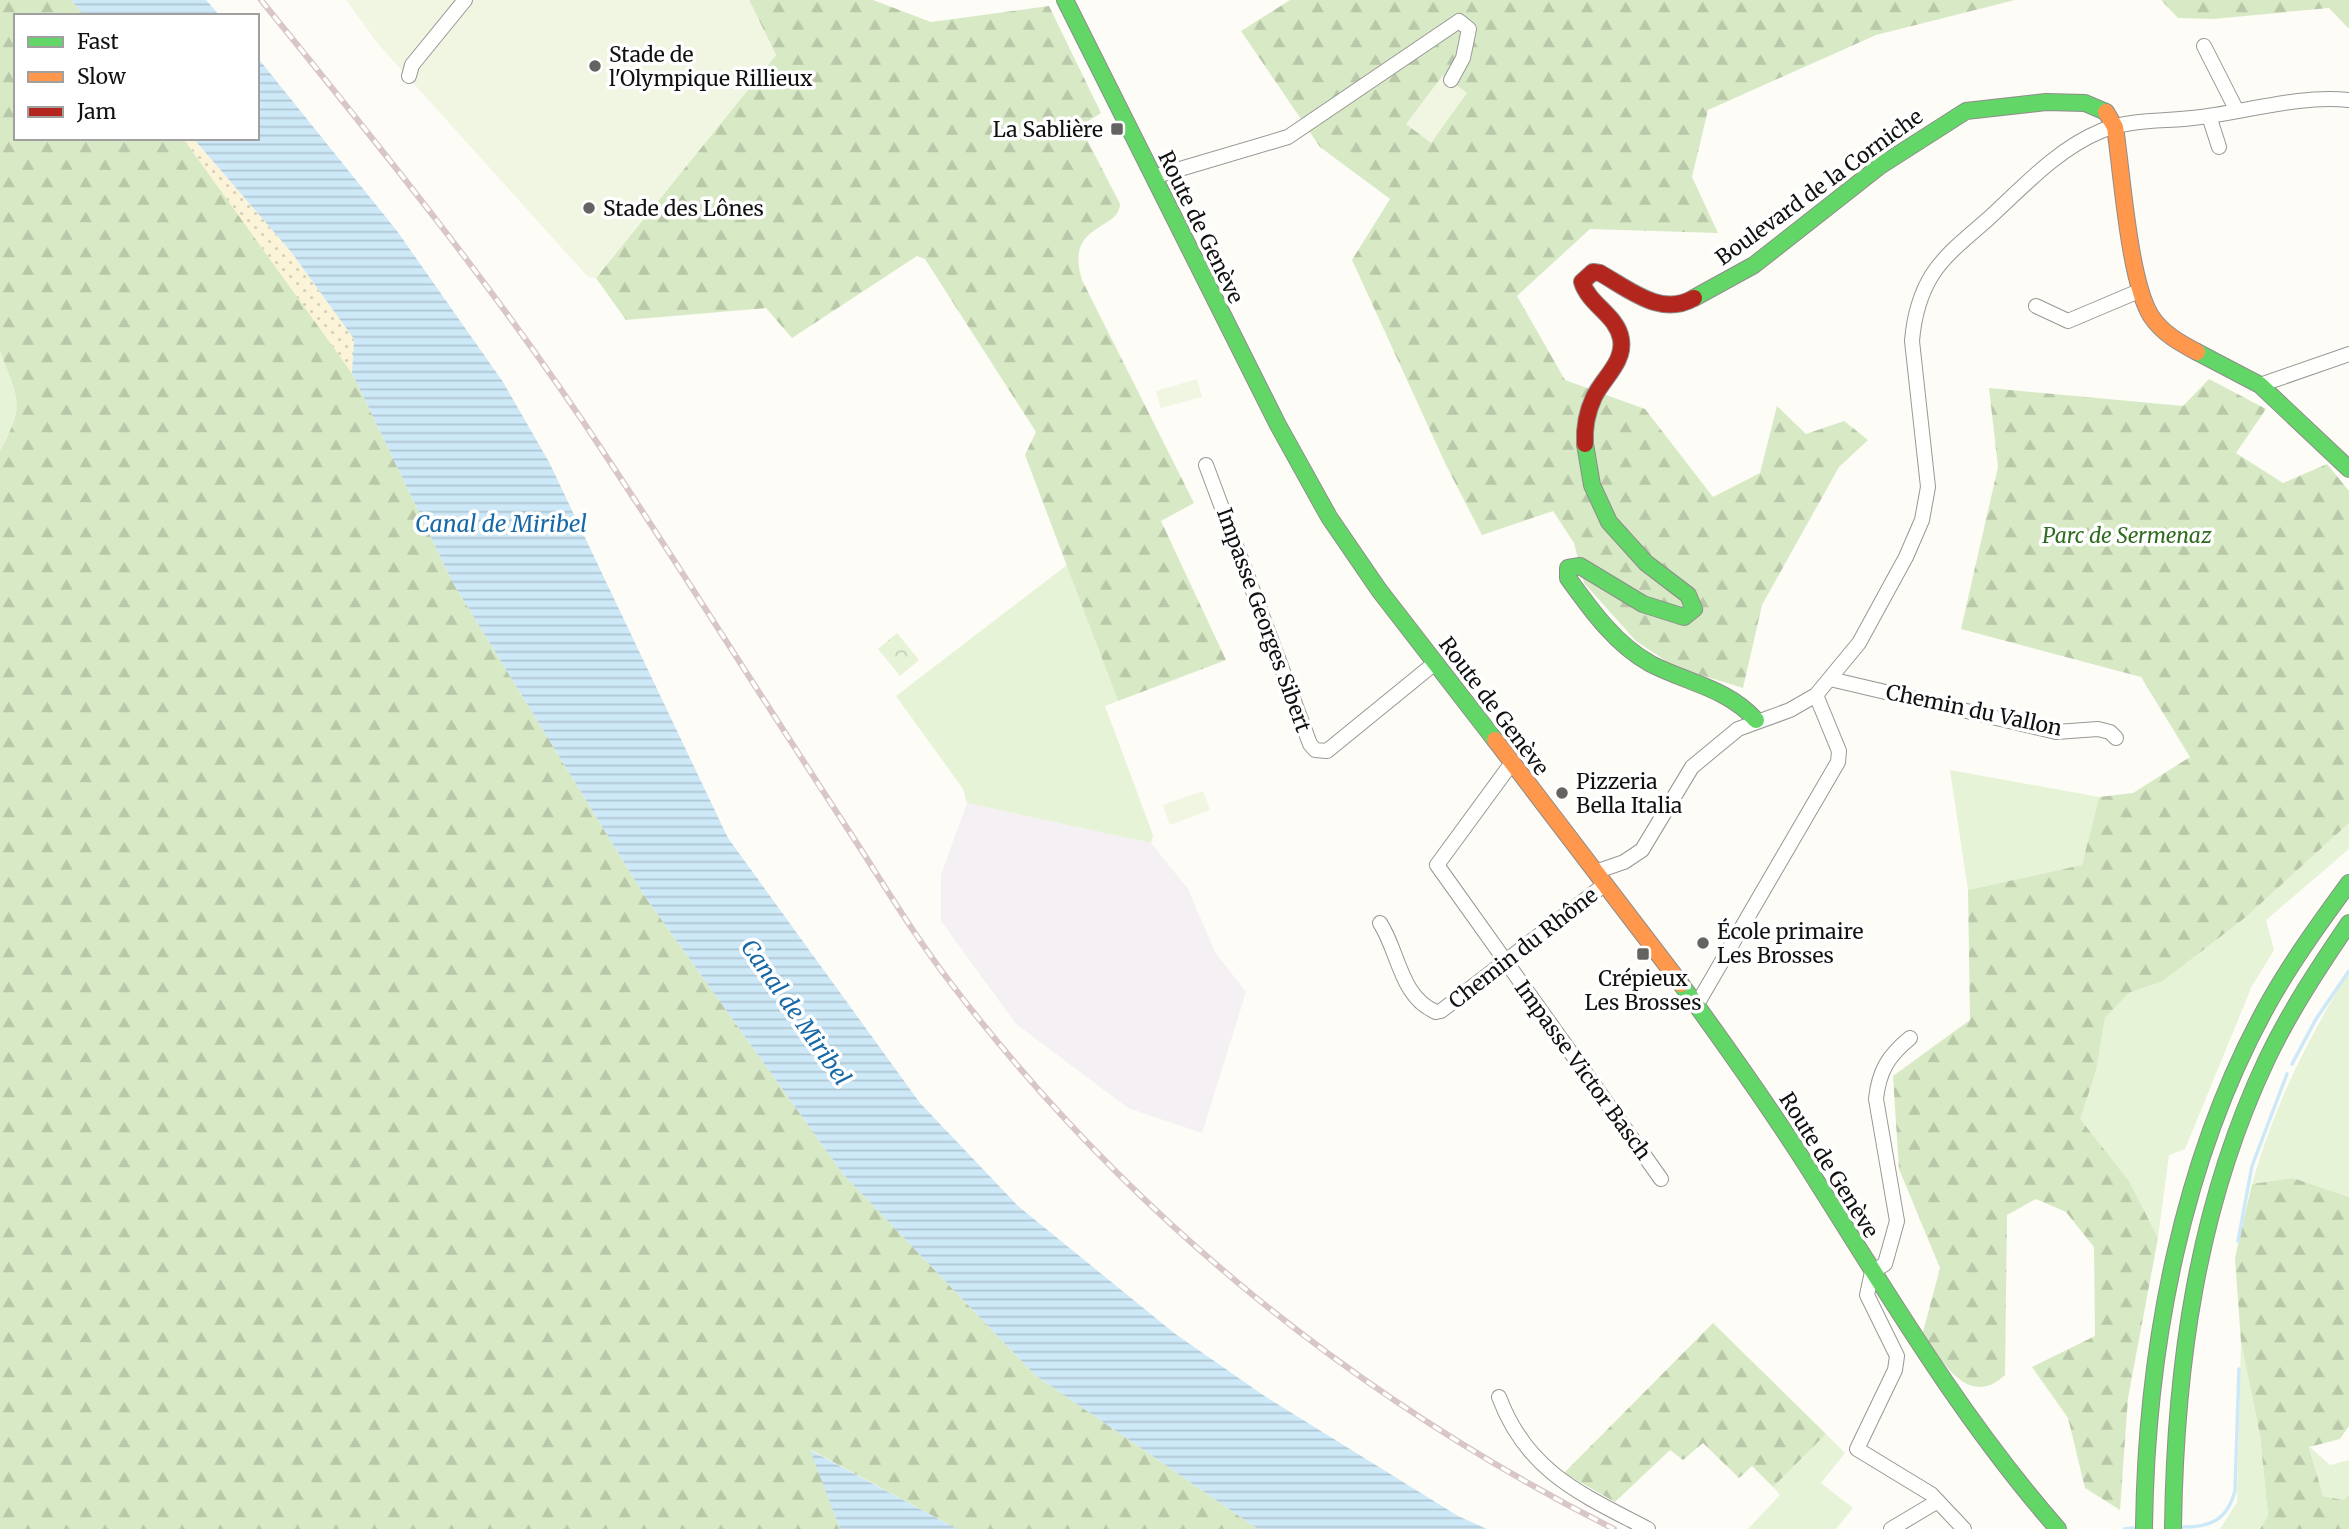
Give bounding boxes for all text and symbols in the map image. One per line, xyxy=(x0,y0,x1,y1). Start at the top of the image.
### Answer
legend xyxy=(14,14,259,140)
text: Fast xyxy=(77,28,119,55)
place label: Stade de l'Olympique Rillieux xyxy=(609,41,813,92)
marker: Stade de l'Olympique Rillieux xyxy=(587,58,603,74)
text: Slow xyxy=(77,63,126,90)
text: Jam xyxy=(76,98,116,125)
street label: Boulevard de la Corniche xyxy=(1710,103,1928,271)
place label: La Sablière xyxy=(993,116,1103,143)
marker: La Sablière xyxy=(1109,121,1125,137)
street label: Route de Genève xyxy=(1152,146,1250,308)
place label: Stade des Lônes xyxy=(603,195,764,222)
marker: Stade des Lônes xyxy=(581,200,597,216)
street label: Impasse Georges Sibert xyxy=(1211,504,1317,736)
water label: Canal de Miribel xyxy=(415,509,587,538)
park label: Parc de Sermenaz xyxy=(2042,522,2212,549)
street label: Route de Genève xyxy=(1433,631,1555,781)
street label: Chemin du Vallon xyxy=(1884,678,2065,742)
place label: Pizzeria Bella Italia xyxy=(1576,768,1682,819)
marker: Pizzeria Bella Italia xyxy=(1554,785,1570,801)
street label: Chemin du Rhône xyxy=(1443,881,1603,1014)
place label: École primaire Les Brosses xyxy=(1717,917,1863,969)
water label: Canal de Miribel xyxy=(735,933,857,1091)
marker: École primaire Les Brosses xyxy=(1695,935,1711,951)
marker: Crépieux Les Brosses xyxy=(1635,946,1651,962)
place label: Crépieux Les Brosses xyxy=(1585,965,1701,1016)
street label: Impasse Victor Basch xyxy=(1509,975,1657,1165)
street label: Route de Genève xyxy=(1773,1087,1885,1243)

